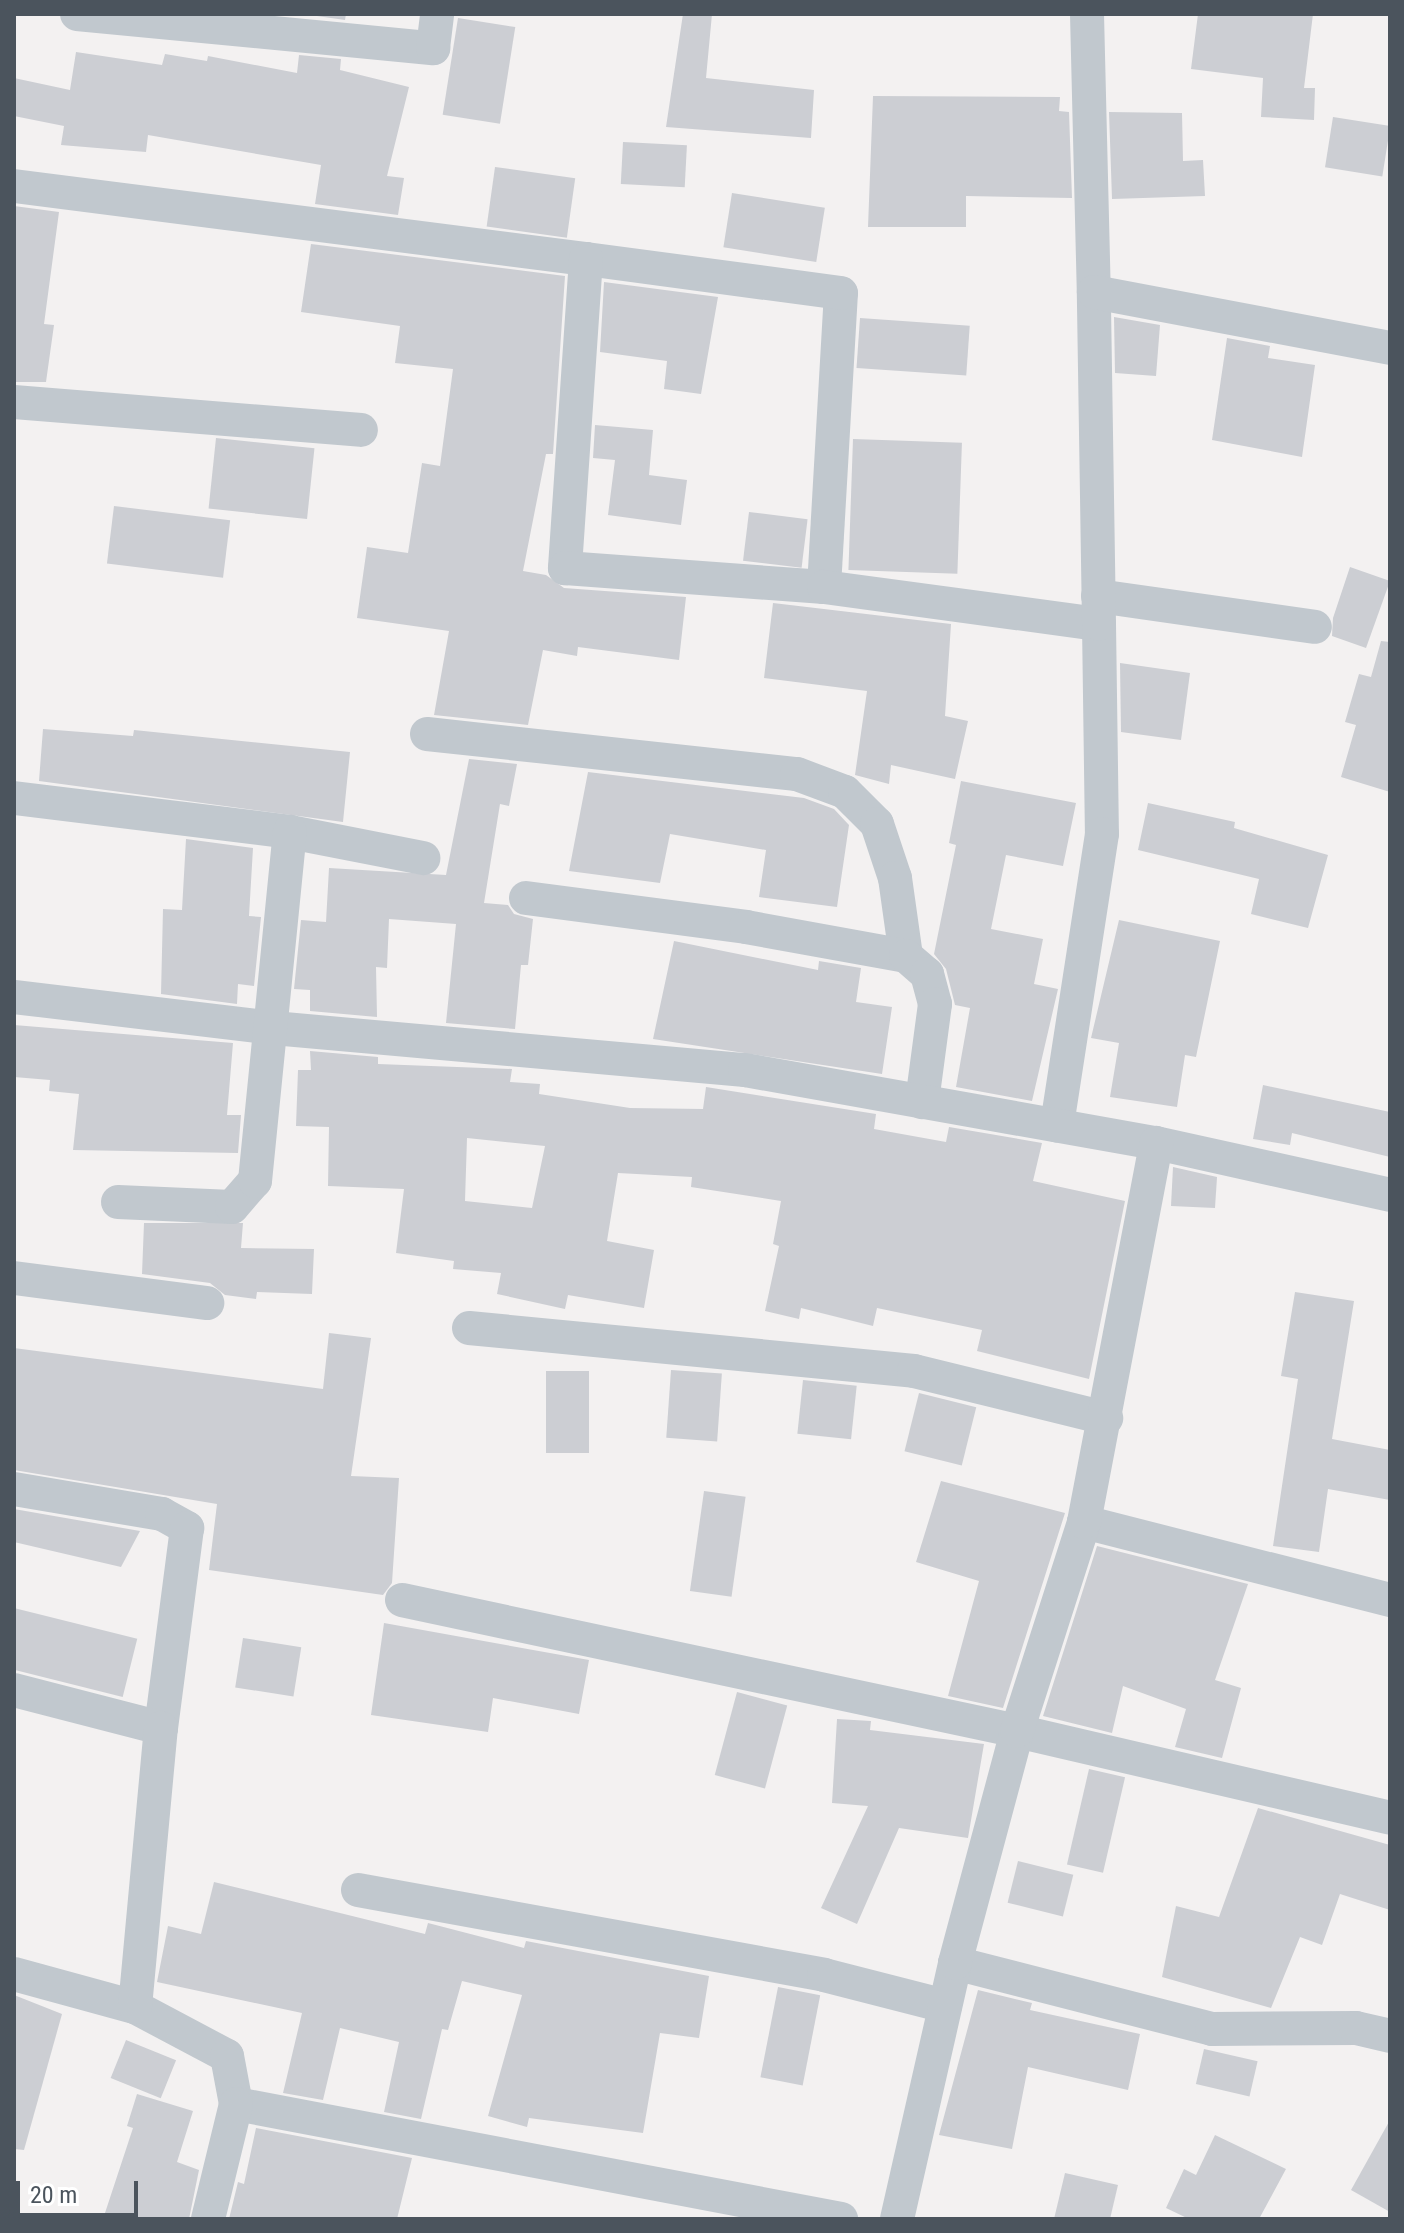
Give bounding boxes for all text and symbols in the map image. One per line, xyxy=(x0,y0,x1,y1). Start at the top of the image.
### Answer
scale bar xyxy=(20,2165,142,2215)
text: 20 m xyxy=(30,2181,77,2209)

